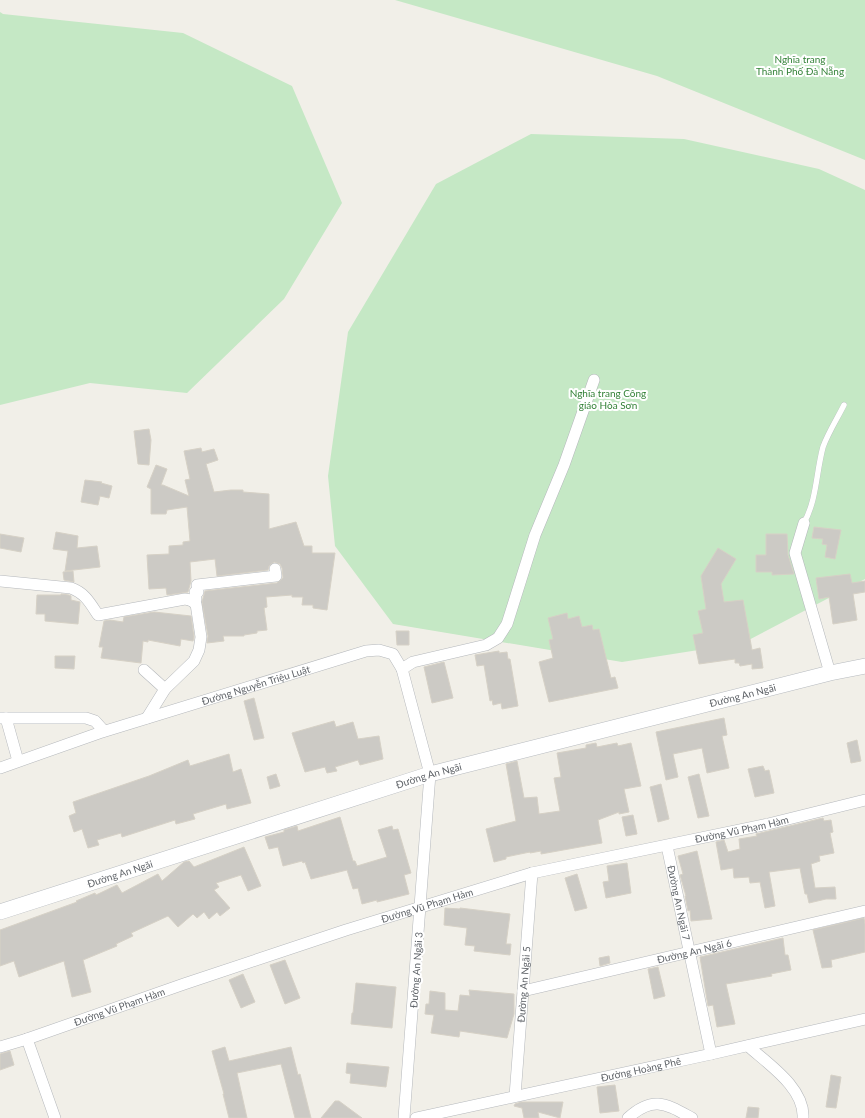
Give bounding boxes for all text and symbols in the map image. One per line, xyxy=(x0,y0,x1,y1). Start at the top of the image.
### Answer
park label: Nghĩa trang Thành Phố Đà Nẵng xyxy=(756,53,844,77)
park label: Nghĩa trang Công giáo Hòa Sơn xyxy=(570,387,646,411)
street label: Đường Nguyễn Triệu Luật xyxy=(200,662,312,707)
street label: Đường An Ngãi xyxy=(708,681,777,709)
street label: Đường An Ngãi xyxy=(394,760,463,791)
street label: Đường Vũ Phạm Hàm xyxy=(694,813,790,845)
street label: Đường An Ngãi xyxy=(86,857,154,890)
street label: Đường An Ngãi 7 xyxy=(665,864,693,942)
street label: Đường Vũ Phạm Hàm xyxy=(380,885,474,925)
street label: Đường An Ngãi 3 xyxy=(407,931,425,1008)
street label: Đường An Ngãi 6 xyxy=(656,936,733,965)
street label: Đường An Ngãi 5 xyxy=(515,946,532,1023)
street label: Đường Vũ Phạm Hàm xyxy=(72,985,166,1028)
street label: Đường Hoàng Phê xyxy=(600,1055,682,1084)

